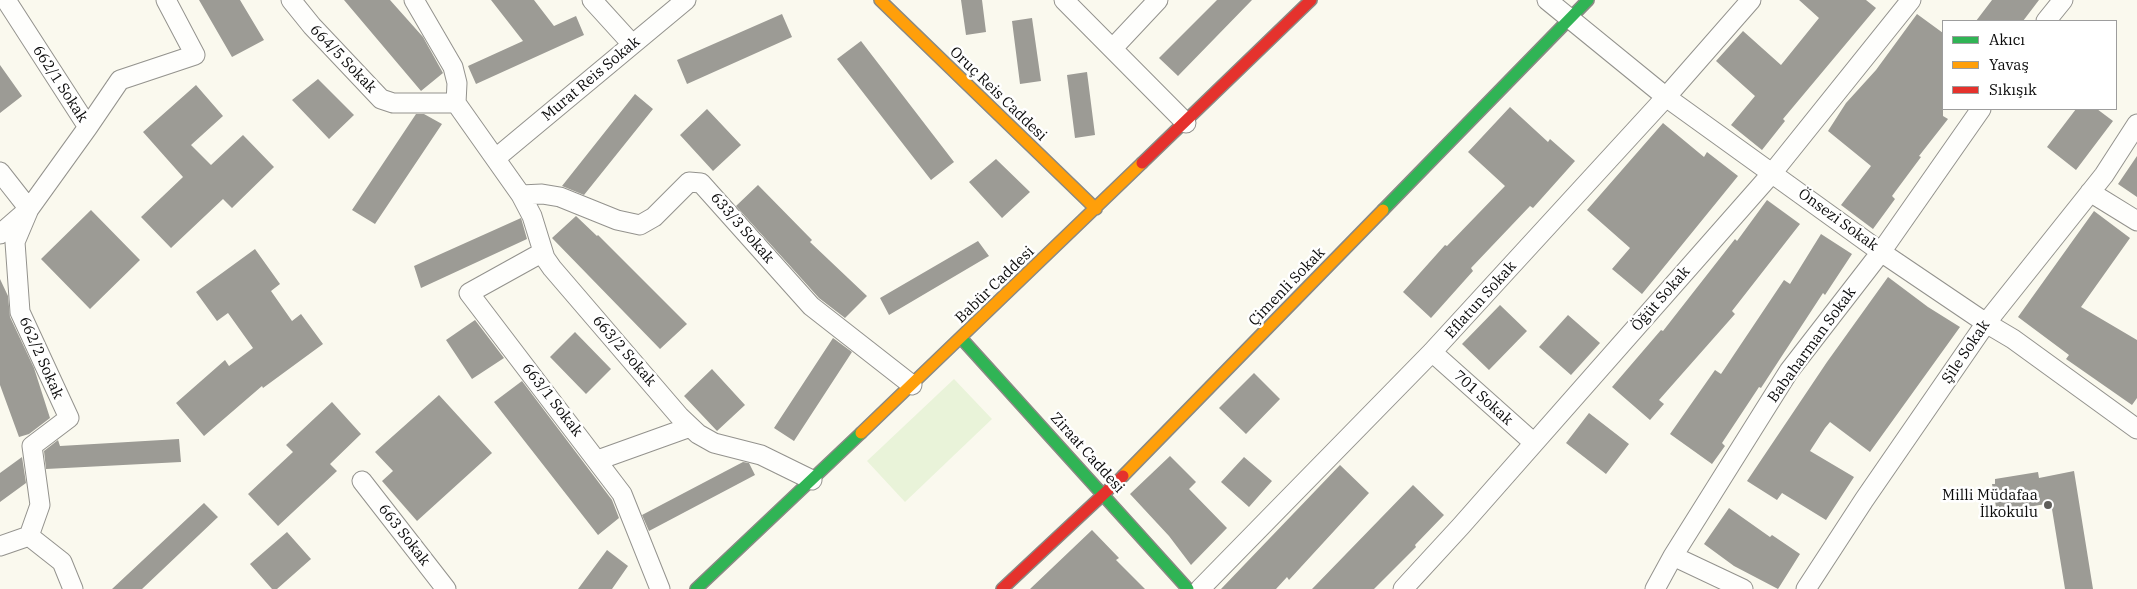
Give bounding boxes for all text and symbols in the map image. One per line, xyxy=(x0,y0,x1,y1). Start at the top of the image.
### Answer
legend xyxy=(1942,20,2117,110)
street label: 664/5 Sokak xyxy=(306,21,380,97)
text: Akıcı xyxy=(1989,30,2025,49)
street label: Murat Reis Sokak xyxy=(538,33,644,125)
street label: 662/1 Sokak xyxy=(28,42,92,126)
street label: Oruç Reis Caddesi xyxy=(946,43,1050,145)
text: Yavaş xyxy=(1989,55,2029,74)
text: Sıkışık xyxy=(1989,80,2037,99)
street label: Önsezi Sokak xyxy=(1795,185,1881,255)
street label: 633/3 Sokak xyxy=(706,189,778,267)
street label: Babür Caddesi xyxy=(952,243,1038,327)
street label: Çimenli Sokak xyxy=(1245,244,1329,330)
street label: Eflatun Sokak xyxy=(1442,258,1520,342)
street label: Öğüt Sokak xyxy=(1628,263,1694,335)
street label: Babaharman Sokak xyxy=(1764,284,1860,406)
street label: 663/2 Sokak xyxy=(588,312,660,390)
street label: 662/2 Sokak xyxy=(15,314,67,402)
street label: Şile Sokak xyxy=(1938,317,1994,387)
street label: 663/1 Sokak xyxy=(518,360,586,440)
street label: 701 Sokak xyxy=(1450,367,1516,429)
street label: Ziraat Caddesi xyxy=(1046,409,1128,497)
place label: Milli Müdafaa İlkokulu xyxy=(1942,487,2038,522)
marker: Milli Müdafaa İlkokulu xyxy=(2042,499,2054,511)
street label: 663 Sokak xyxy=(374,501,434,569)

